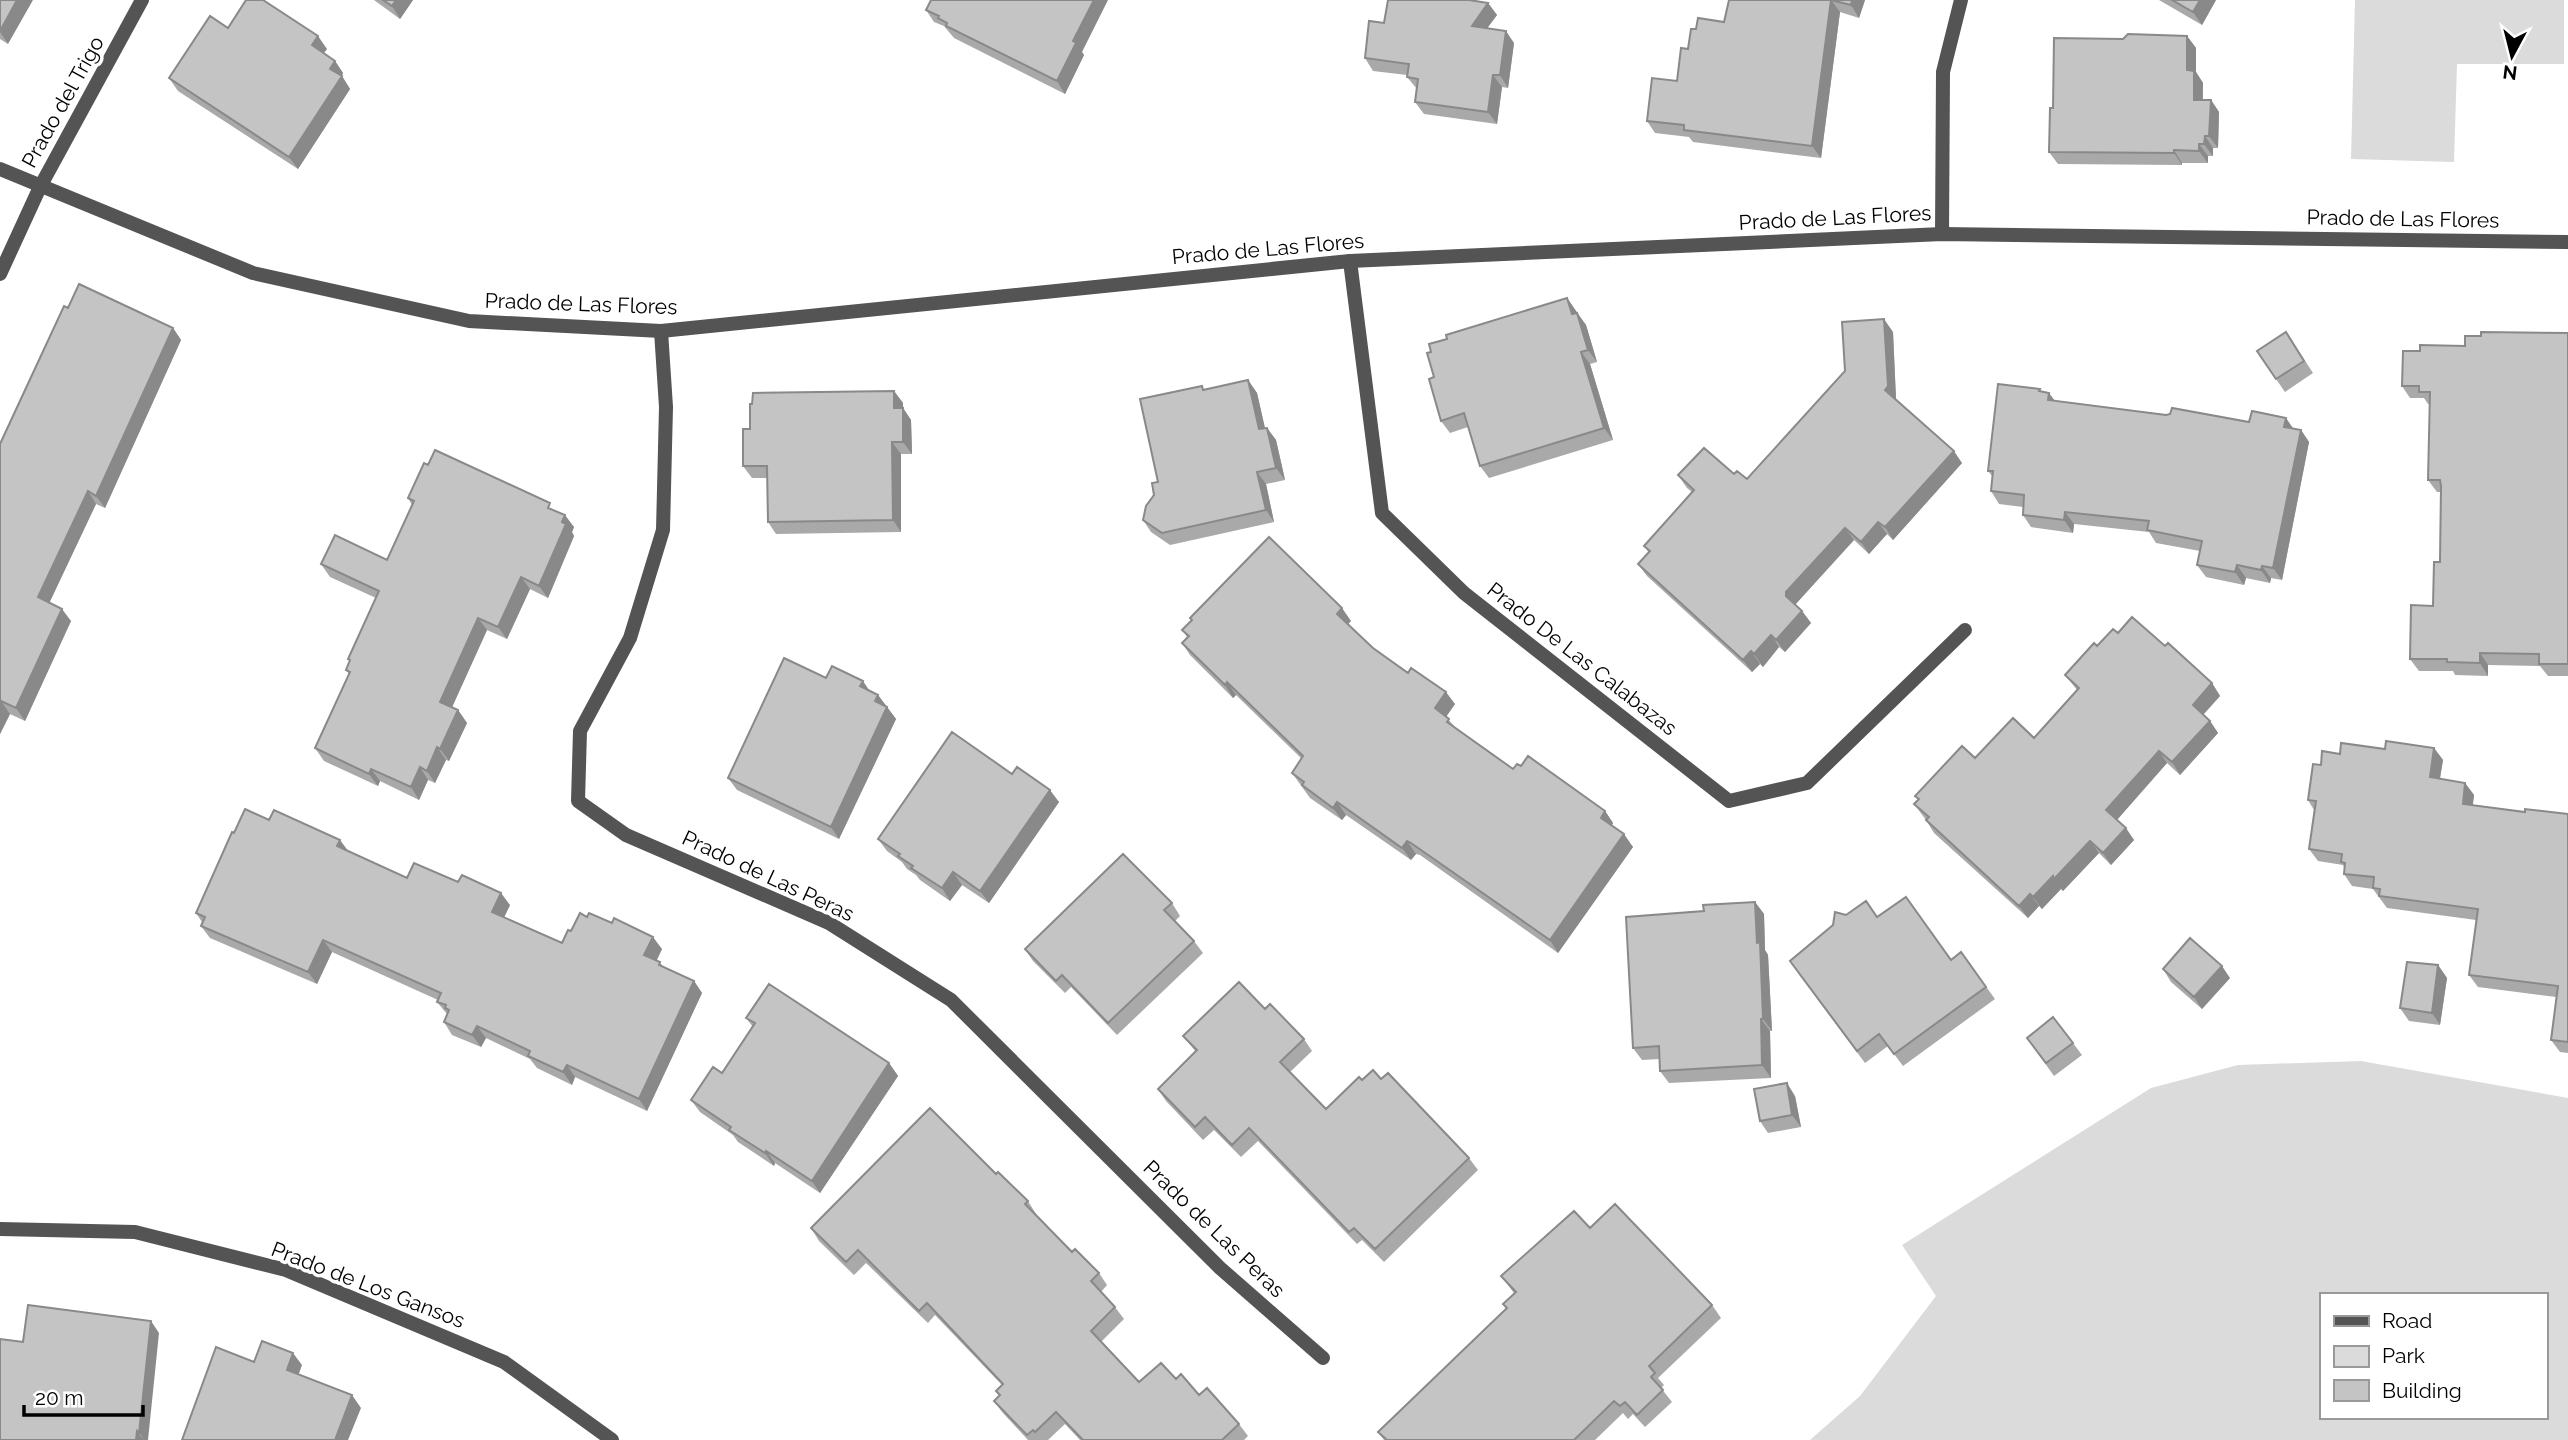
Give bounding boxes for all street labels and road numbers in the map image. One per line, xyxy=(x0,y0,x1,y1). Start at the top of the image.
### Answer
street label: Prado del Trigo xyxy=(16,32,109,172)
street label: Prado de Las Flores xyxy=(1738,200,1932,235)
street label: Prado de Las Flores xyxy=(2306,204,2500,233)
street label: Prado de Las Flores xyxy=(1171,228,1365,269)
street label: Prado de Las Flores xyxy=(484,288,678,319)
street label: Prado De Las Calabazas xyxy=(1482,577,1682,740)
street label: Prado de Las Peras xyxy=(678,825,858,926)
street label: Prado de Las Peras xyxy=(1138,1155,1290,1303)
street label: Prado de Los Gansos xyxy=(268,1236,468,1333)

